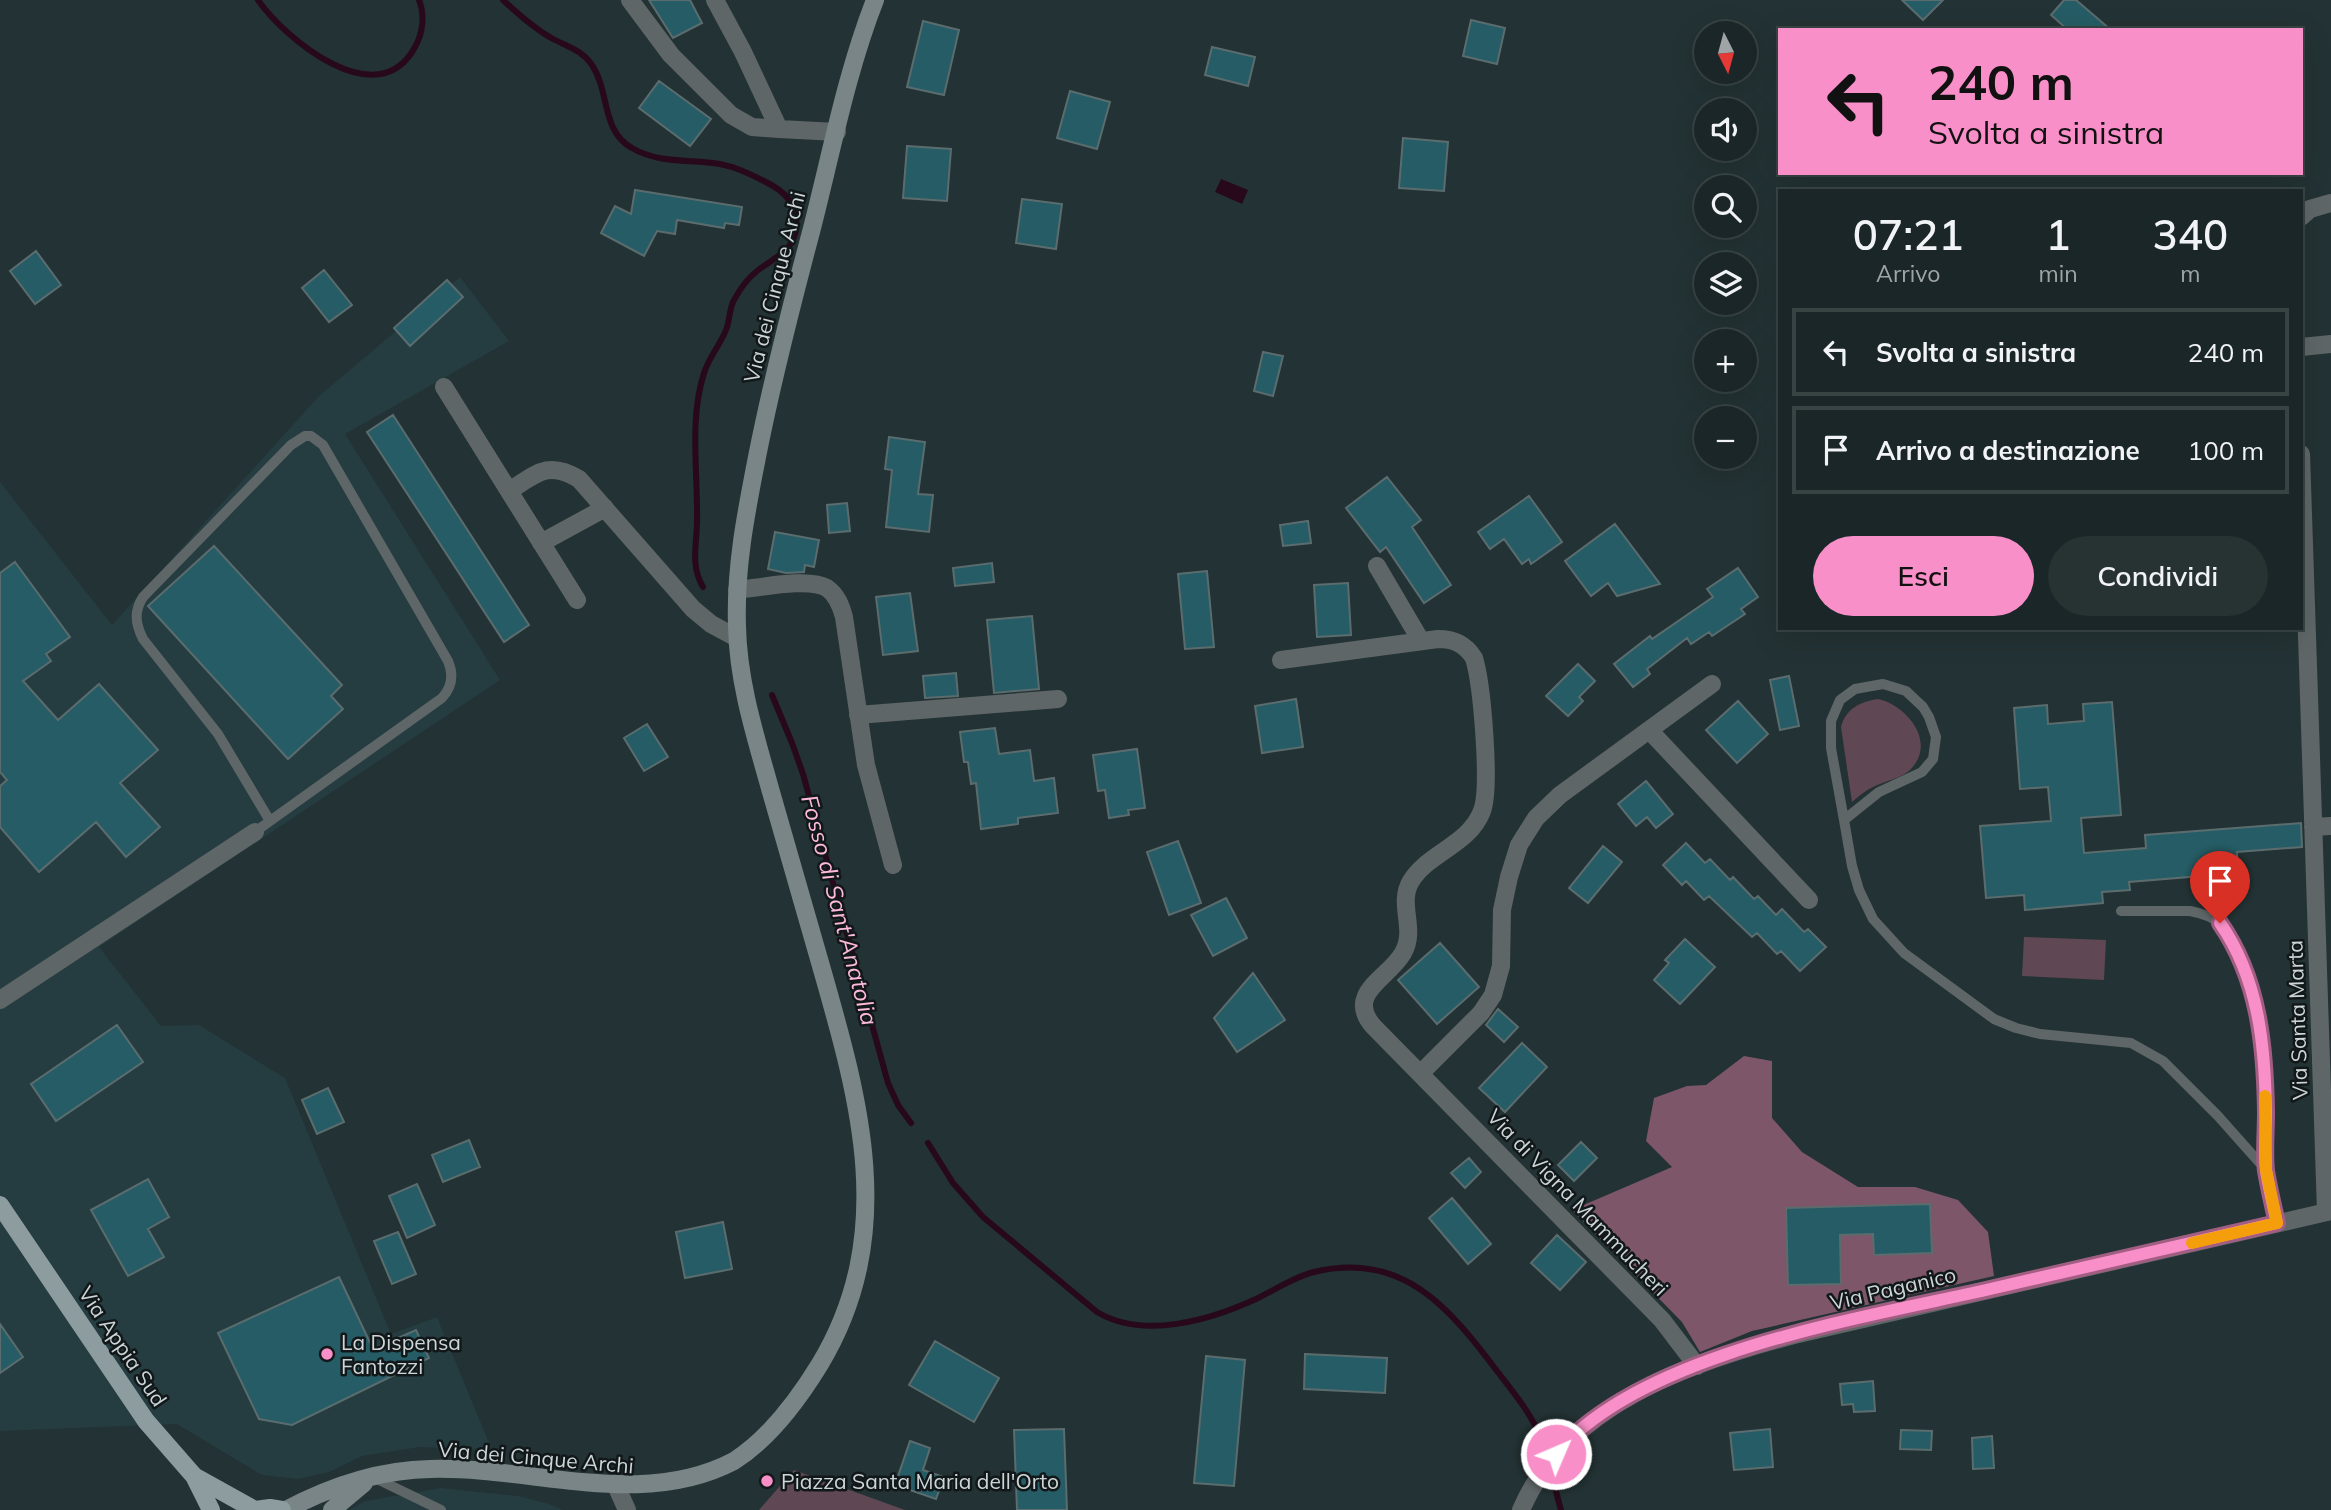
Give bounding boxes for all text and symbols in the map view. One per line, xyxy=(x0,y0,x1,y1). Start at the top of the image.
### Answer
north arrow xyxy=(1694,21,1757,84)
map controls xyxy=(1694,21,1757,469)
text: 240 m xyxy=(1928,51,2074,112)
icon: left xyxy=(1813,56,1904,147)
button: sound xyxy=(1694,98,1757,161)
text: Svolta a sinistra xyxy=(1928,112,2164,152)
button: search xyxy=(1694,175,1757,238)
street label: Via dei Cinque Archi xyxy=(738,189,810,385)
text: 07:21 xyxy=(1853,208,1964,261)
text: 1 xyxy=(2045,208,2071,261)
text: 340 xyxy=(2153,208,2228,261)
button: layers xyxy=(1694,252,1757,315)
text: Arrivo xyxy=(1876,259,1940,288)
text: min xyxy=(2038,259,2078,288)
text: m xyxy=(2180,259,2200,288)
button: + xyxy=(1694,329,1757,392)
icon: left xyxy=(1817,333,1855,371)
text: Svolta a sinistra xyxy=(1876,336,2076,369)
text: 240 m xyxy=(2188,336,2264,369)
button: − xyxy=(1694,406,1757,469)
icon: arrive xyxy=(1817,431,1855,469)
text: Arrivo a destinazione xyxy=(1876,434,2140,467)
text: 100 m xyxy=(2188,434,2264,467)
button: Esci xyxy=(1813,536,2034,616)
button: Condividi xyxy=(2048,536,2268,616)
water label: Fosso di Sant'Anatolia xyxy=(795,791,885,1029)
pin xyxy=(2190,851,2250,923)
icon: arrive xyxy=(2201,862,2239,900)
street label: Via Santa Marta xyxy=(2281,940,2313,1100)
street label: Via di Vigna Mammucheri xyxy=(1482,1103,1674,1301)
street label: Via Paganico xyxy=(1828,1261,1958,1315)
street label: Via Appia Sud xyxy=(73,1281,173,1411)
place label: La Dispensa Fantozzi xyxy=(341,1329,461,1379)
marker: La Dispensa Fantozzi xyxy=(319,1346,335,1362)
position arrow xyxy=(1519,1417,1593,1491)
street label: Via dei Cinque Archi xyxy=(437,1436,635,1478)
place label: Piazza Santa Maria dell'Orto xyxy=(781,1468,1059,1494)
marker: Piazza Santa Maria dell'Orto xyxy=(759,1473,775,1489)

